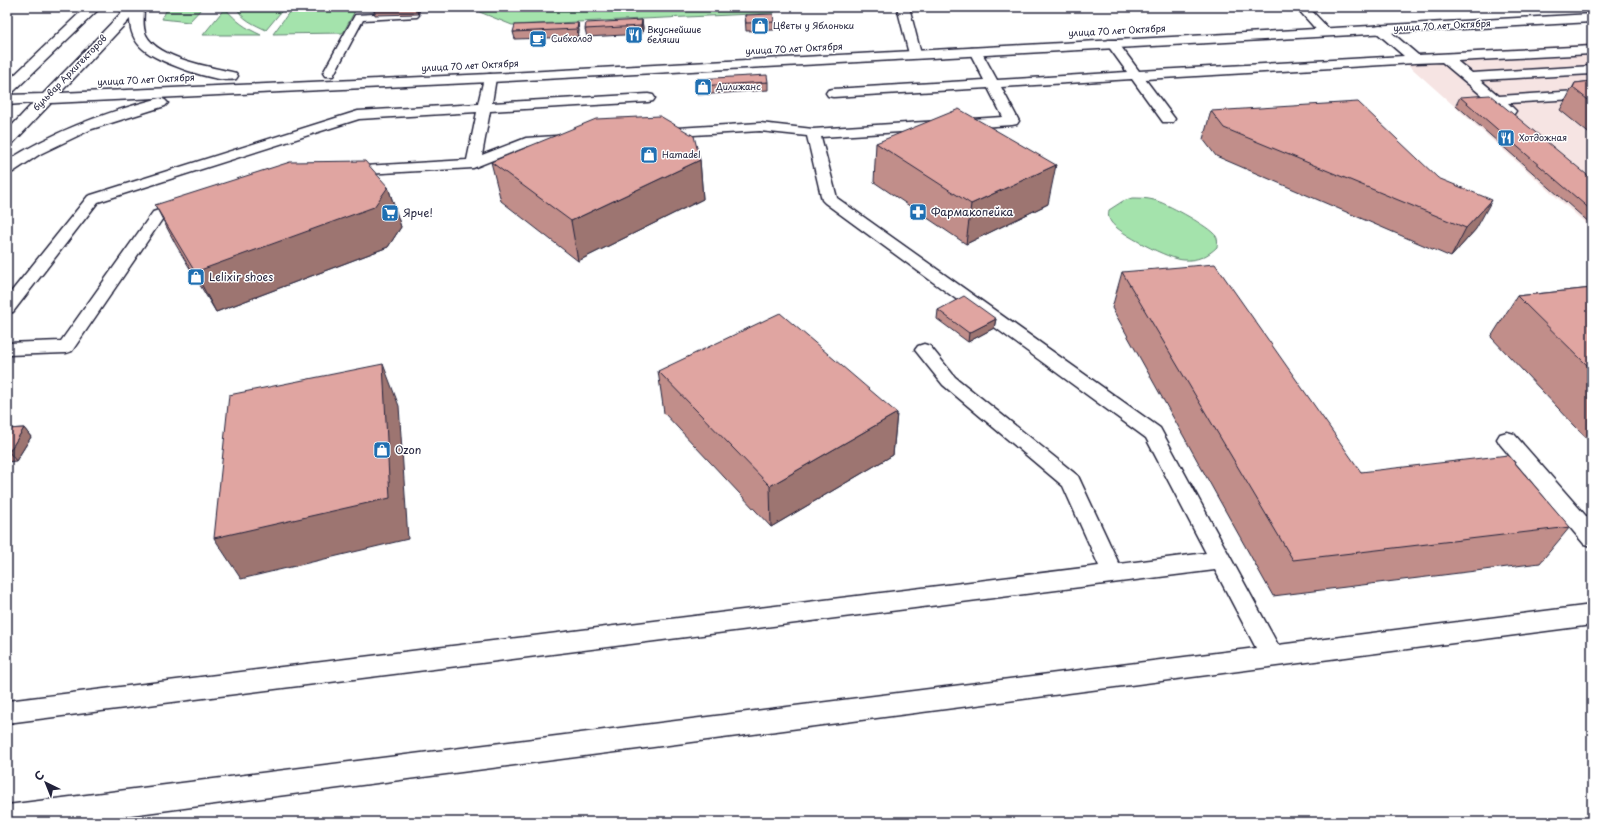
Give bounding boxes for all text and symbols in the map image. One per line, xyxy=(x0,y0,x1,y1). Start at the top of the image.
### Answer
street label: улица 70 лет Октября xyxy=(1393,15,1491,35)
shop icon: Цветы у Яблоньки xyxy=(750,16,770,36)
place label: Цветы у Яблоньки xyxy=(773,18,854,32)
street label: улица 70 лет Октября xyxy=(1068,20,1166,40)
place label: Вкуснейшие беляши xyxy=(647,22,702,46)
restaurant icon: Вкуснейшие беляши xyxy=(624,25,644,45)
cafe icon: Сибхолод xyxy=(528,29,548,49)
street label: бульвар Архитекторов xyxy=(29,31,109,114)
place label: Сибхолод xyxy=(551,31,592,45)
street label: улица 70 лет Октября xyxy=(745,38,843,58)
street label: улица 70 лет Октября xyxy=(421,55,519,75)
street label: улица 70 лет Октября xyxy=(97,69,195,89)
shop icon: Дилижанс xyxy=(693,77,713,97)
place label: Дилижанс xyxy=(715,79,761,93)
restaurant icon: Хотдожная xyxy=(1496,128,1516,148)
place label: Хотдожная xyxy=(1519,130,1567,144)
shop icon: Hamadel xyxy=(639,145,659,165)
place label: Hamadel xyxy=(662,147,701,161)
pharmacy icon: Фармакопейка xyxy=(908,202,928,222)
supermarket icon: Ярче! xyxy=(380,203,400,223)
place label: Фармакопейка xyxy=(931,203,1014,220)
place label: Ярче! xyxy=(402,204,433,221)
shop icon: Lelixir shoes xyxy=(186,267,206,287)
place label: Lelixir shoes xyxy=(209,268,273,285)
shop icon: Ozon xyxy=(372,440,392,460)
place label: Ozon xyxy=(395,441,421,458)
north arrow xyxy=(26,763,66,803)
text: С xyxy=(30,766,48,784)

